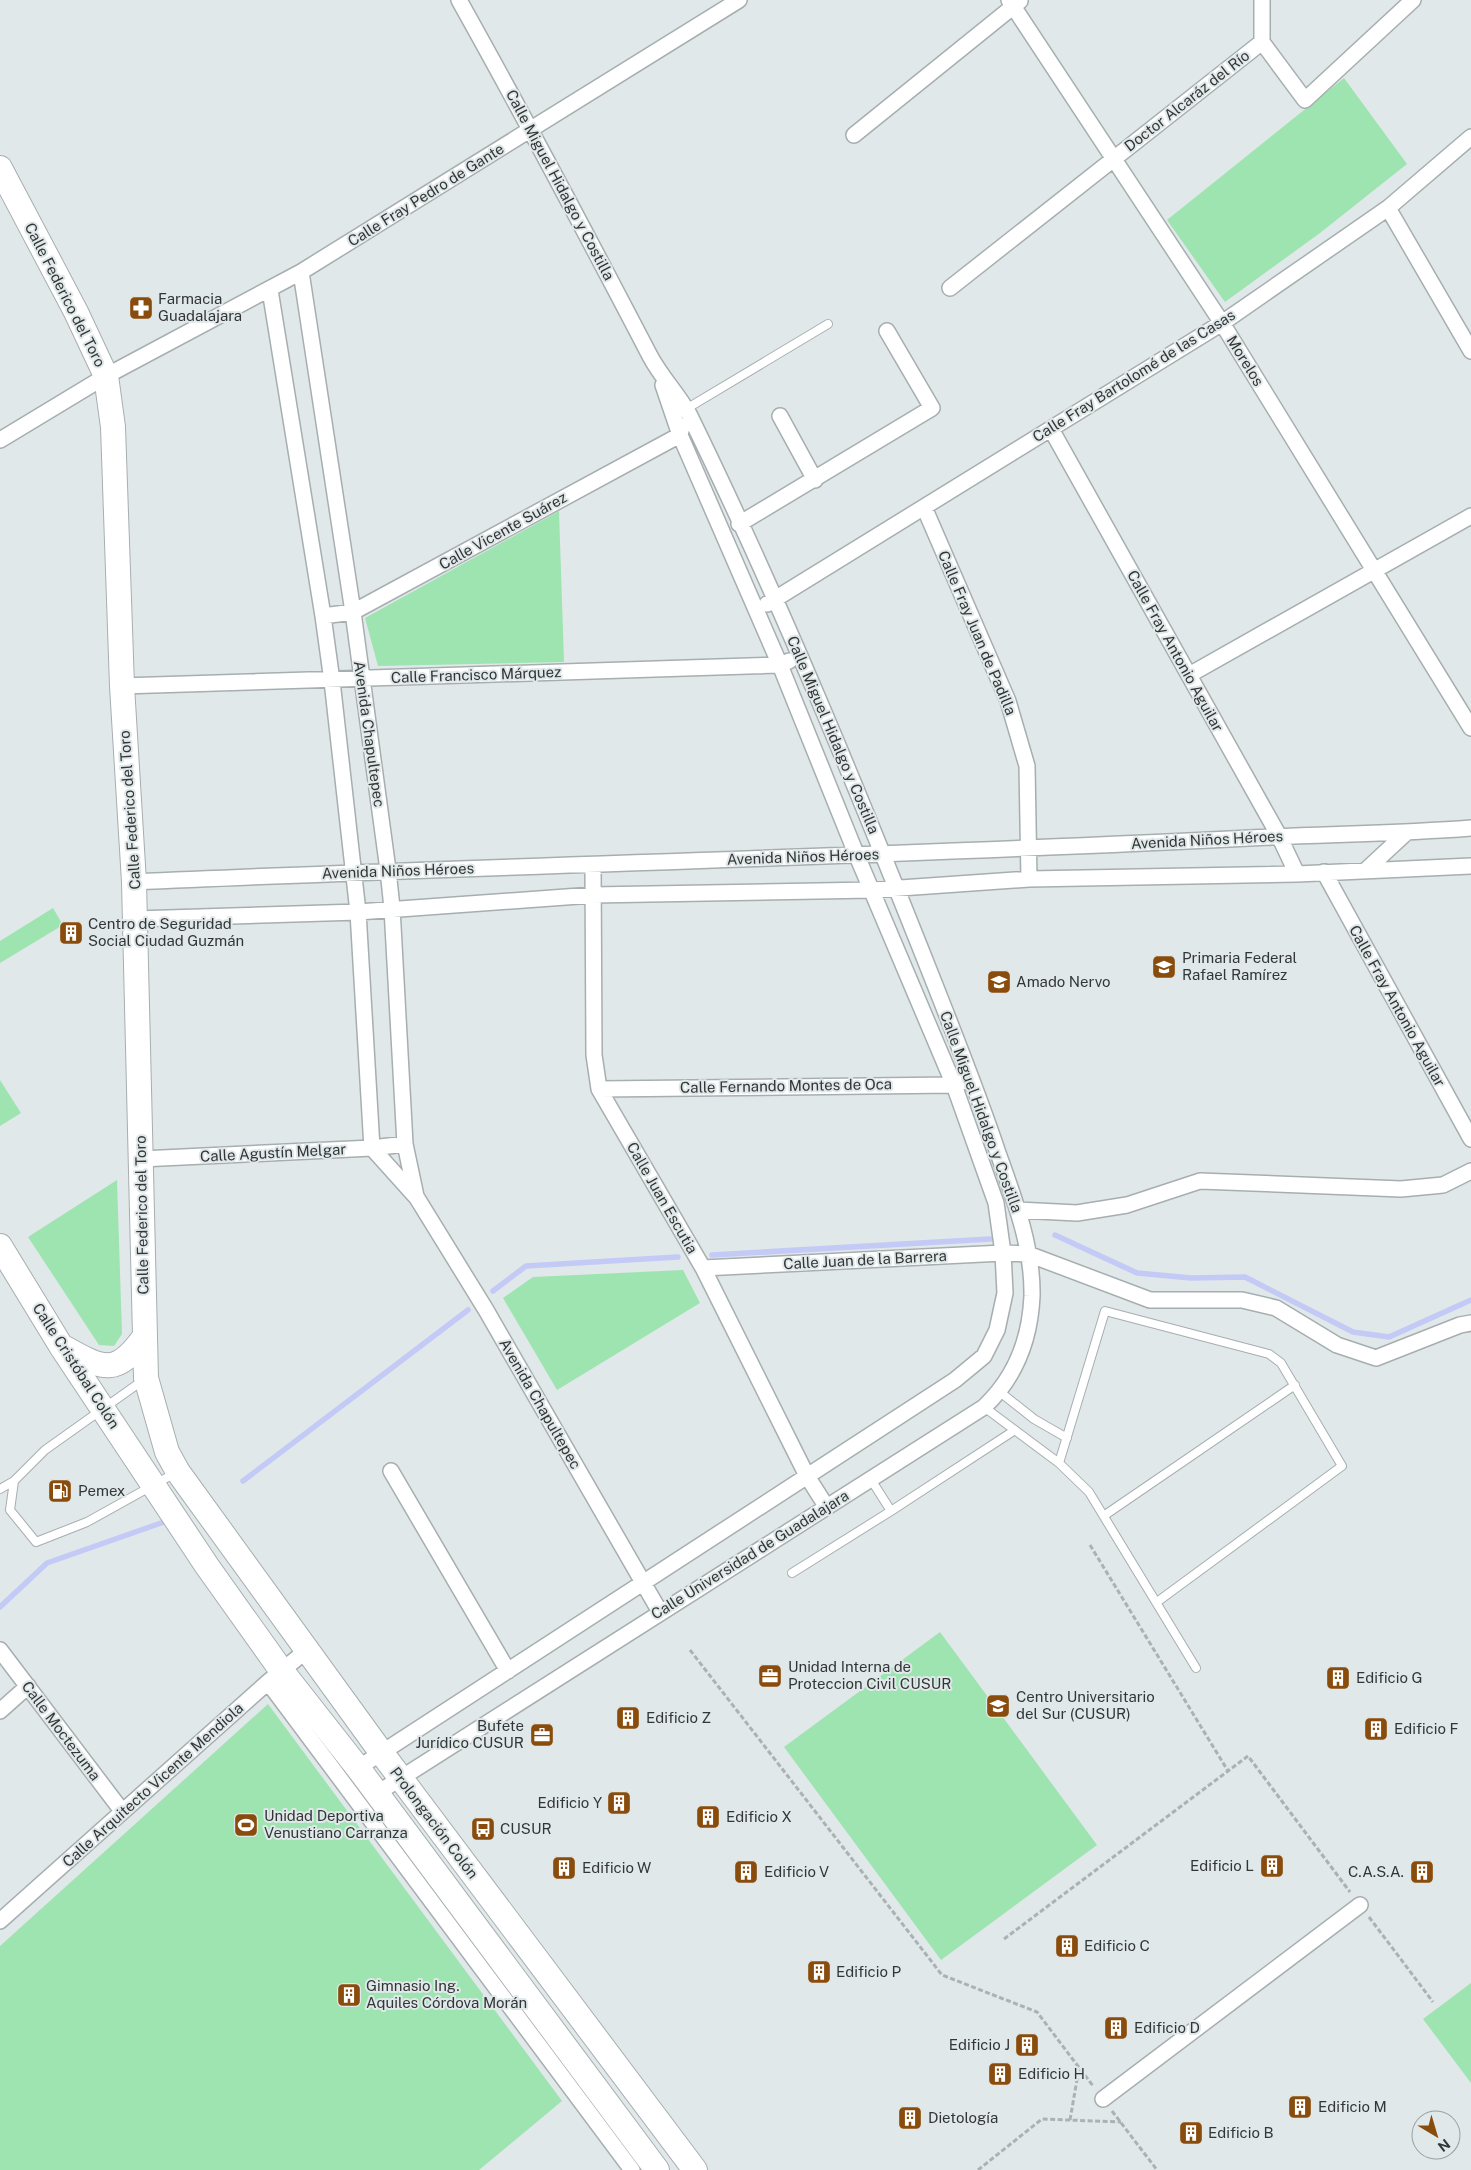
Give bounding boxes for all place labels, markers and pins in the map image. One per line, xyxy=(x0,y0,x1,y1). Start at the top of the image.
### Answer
place label: Farmacia Guadalajara xyxy=(158,290,242,324)
pharmacy icon: Farmacia Guadalajara xyxy=(128,295,154,321)
place label: Centro de Seguridad Social Ciudad Guzmán xyxy=(88,915,244,949)
building icon: Centro de Seguridad Social Ciudad Guzmán xyxy=(58,920,84,946)
place label: Primaria Federal Rafael Ramírez xyxy=(1182,949,1297,983)
school or university icon: Primaria Federal Rafael Ramírez xyxy=(1151,954,1177,980)
school or university icon: Amado Nervo xyxy=(986,969,1012,995)
place label: Amado Nervo xyxy=(1016,973,1111,990)
fuel station icon: Pemex xyxy=(47,1478,73,1504)
place label: Pemex xyxy=(78,1482,125,1499)
place label: Unidad Interna de Proteccion Civil CUSUR xyxy=(788,1658,951,1692)
office icon: Unidad Interna de Proteccion Civil CUSUR xyxy=(757,1663,783,1689)
building icon: Edificio G xyxy=(1325,1665,1351,1691)
place label: Edificio G xyxy=(1356,1669,1422,1686)
place label: Centro Universitario del Sur (CUSUR) xyxy=(1016,1688,1155,1722)
school or university icon: Centro Universitario del Sur (CUSUR) xyxy=(985,1693,1011,1719)
building icon: Edificio Z xyxy=(615,1705,641,1731)
place label: Edificio Z xyxy=(646,1709,711,1726)
building icon: Edificio F xyxy=(1363,1716,1389,1742)
place label: Bufete Jurídico CUSUR xyxy=(415,1717,524,1751)
place label: Edificio F xyxy=(1394,1720,1458,1737)
office icon: Bufete Jurídico CUSUR xyxy=(529,1722,555,1748)
building icon: Edificio Y xyxy=(606,1790,632,1816)
place label: Edificio Y xyxy=(537,1794,602,1811)
building icon: Edificio X xyxy=(695,1804,721,1830)
place label: Unidad Deportiva Venustiano Carranza xyxy=(264,1807,408,1841)
place label: Edificio X xyxy=(726,1808,792,1825)
sports icon: Unidad Deportiva Venustiano Carranza xyxy=(233,1812,259,1838)
bus stop icon: CUSUR xyxy=(470,1816,496,1842)
place label: CUSUR xyxy=(500,1820,552,1837)
building icon: Edificio L xyxy=(1259,1853,1285,1879)
building icon: Edificio W xyxy=(551,1855,577,1881)
place label: Edificio L xyxy=(1190,1857,1254,1874)
place label: Edificio W xyxy=(582,1859,651,1876)
building icon: Edificio V xyxy=(733,1859,759,1885)
building icon: C.A.S.A. xyxy=(1409,1859,1435,1885)
place label: Edificio V xyxy=(764,1863,829,1880)
place label: C.A.S.A. xyxy=(1348,1863,1404,1880)
building icon: Edificio C xyxy=(1054,1933,1080,1959)
place label: Edificio C xyxy=(1084,1937,1150,1954)
building icon: Edificio P xyxy=(806,1959,832,1985)
place label: Edificio P xyxy=(836,1963,901,1980)
place label: Gimnasio Ing. Aquiles Córdova Morán xyxy=(366,1977,527,2011)
building icon: Gimnasio Ing. Aquiles Córdova Morán xyxy=(336,1982,362,2008)
building icon: Edificio D xyxy=(1103,2015,1129,2041)
place label: Edificio D xyxy=(1134,2019,1200,2036)
building icon: Edificio J xyxy=(1014,2032,1040,2058)
place label: Edificio J xyxy=(949,2036,1010,2053)
building icon: Edificio H xyxy=(987,2061,1013,2087)
place label: Edificio H xyxy=(1018,2065,1085,2082)
building icon: Edificio M xyxy=(1287,2094,1313,2120)
place label: Edificio M xyxy=(1318,2098,1387,2115)
building icon: Dietología xyxy=(897,2105,923,2131)
place label: Dietología xyxy=(928,2109,998,2126)
building icon: Edificio B xyxy=(1178,2120,1204,2146)
place label: Edificio B xyxy=(1208,2124,1273,2141)

